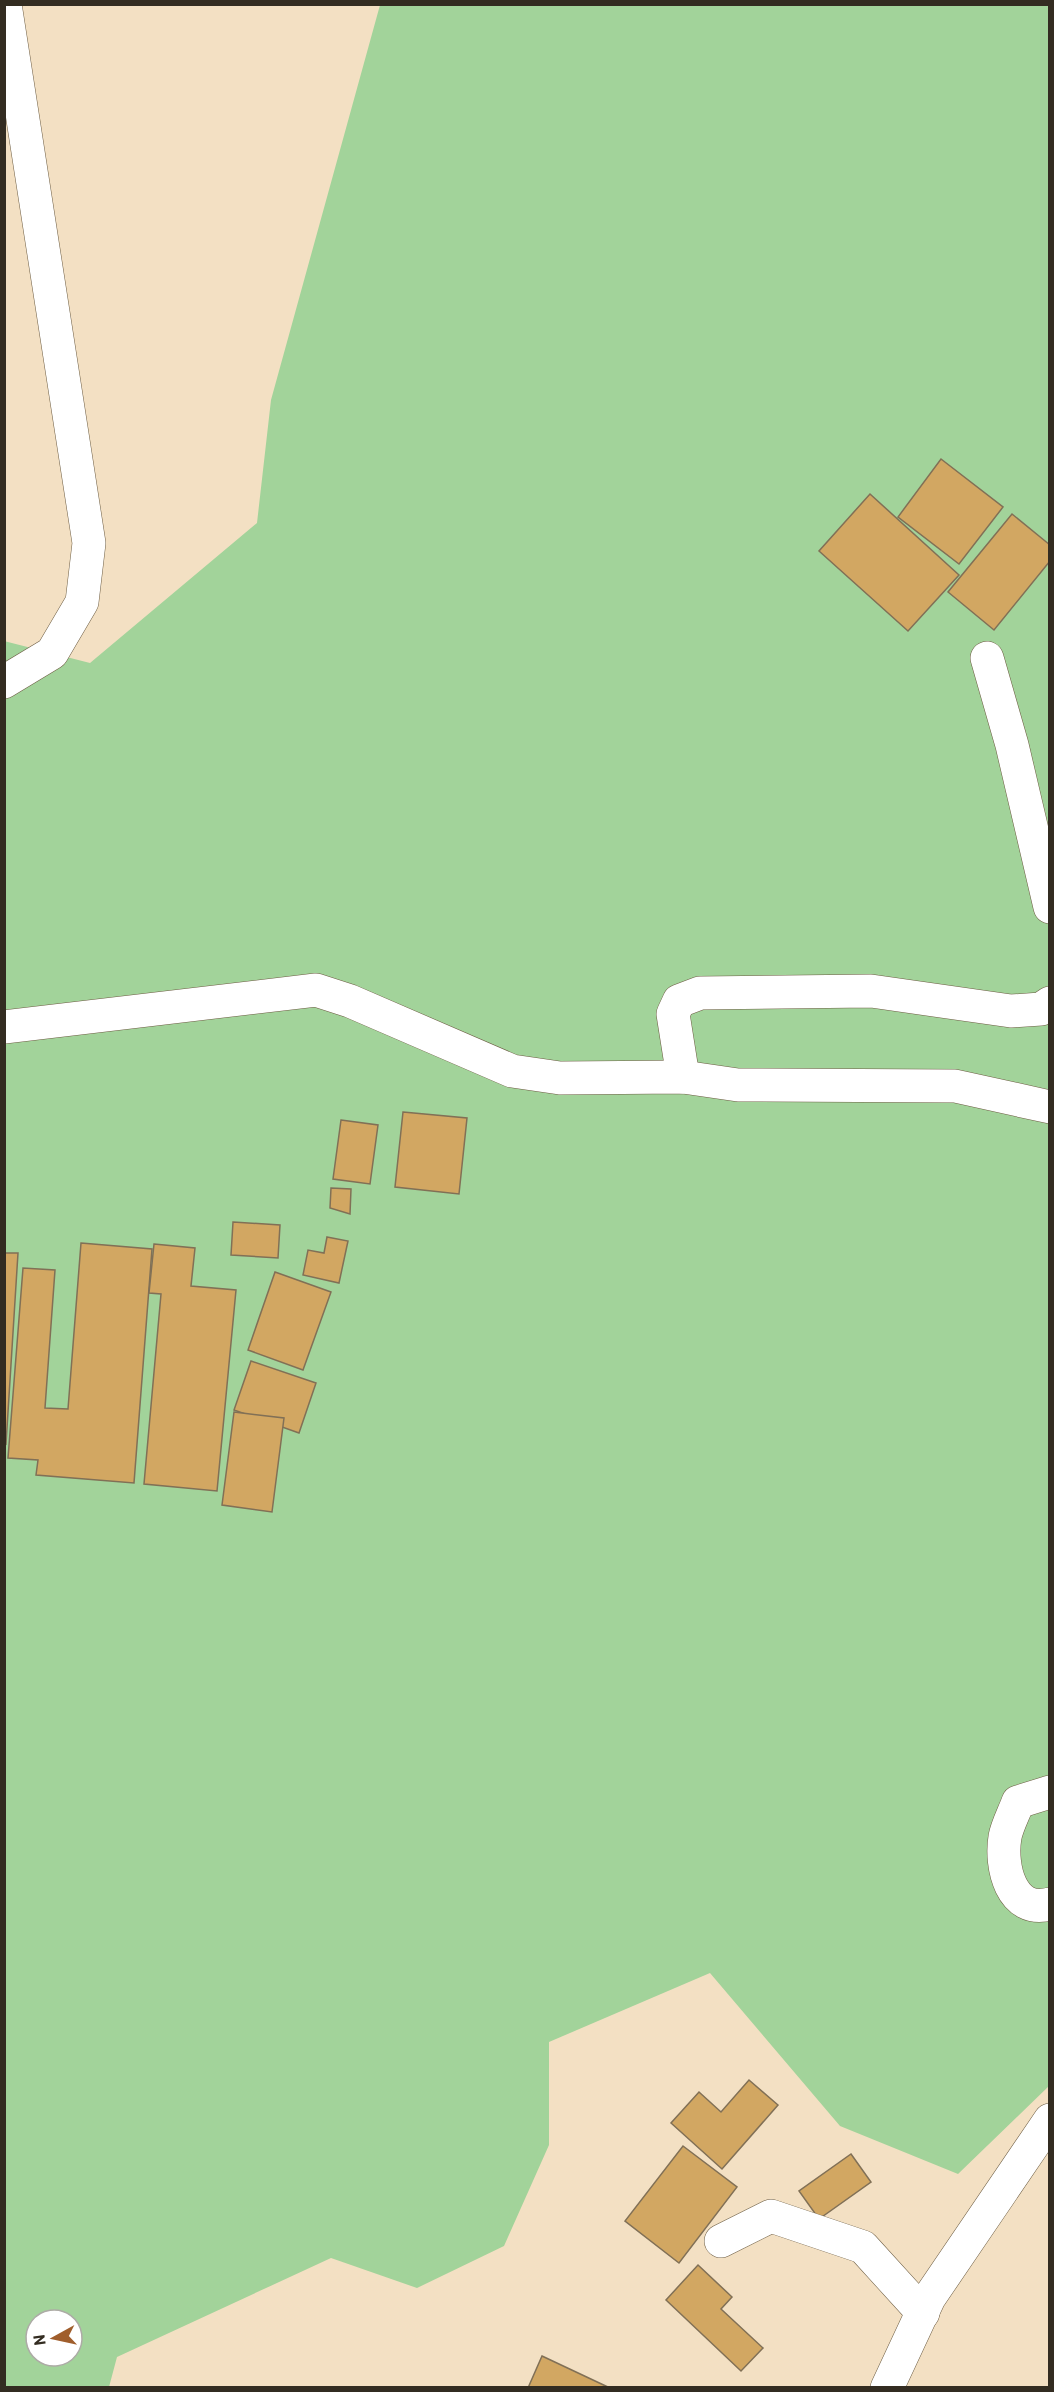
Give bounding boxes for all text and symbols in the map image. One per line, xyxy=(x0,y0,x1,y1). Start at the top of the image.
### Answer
north arrow xyxy=(24,2308,84,2368)
text: N xyxy=(29,2334,49,2347)

